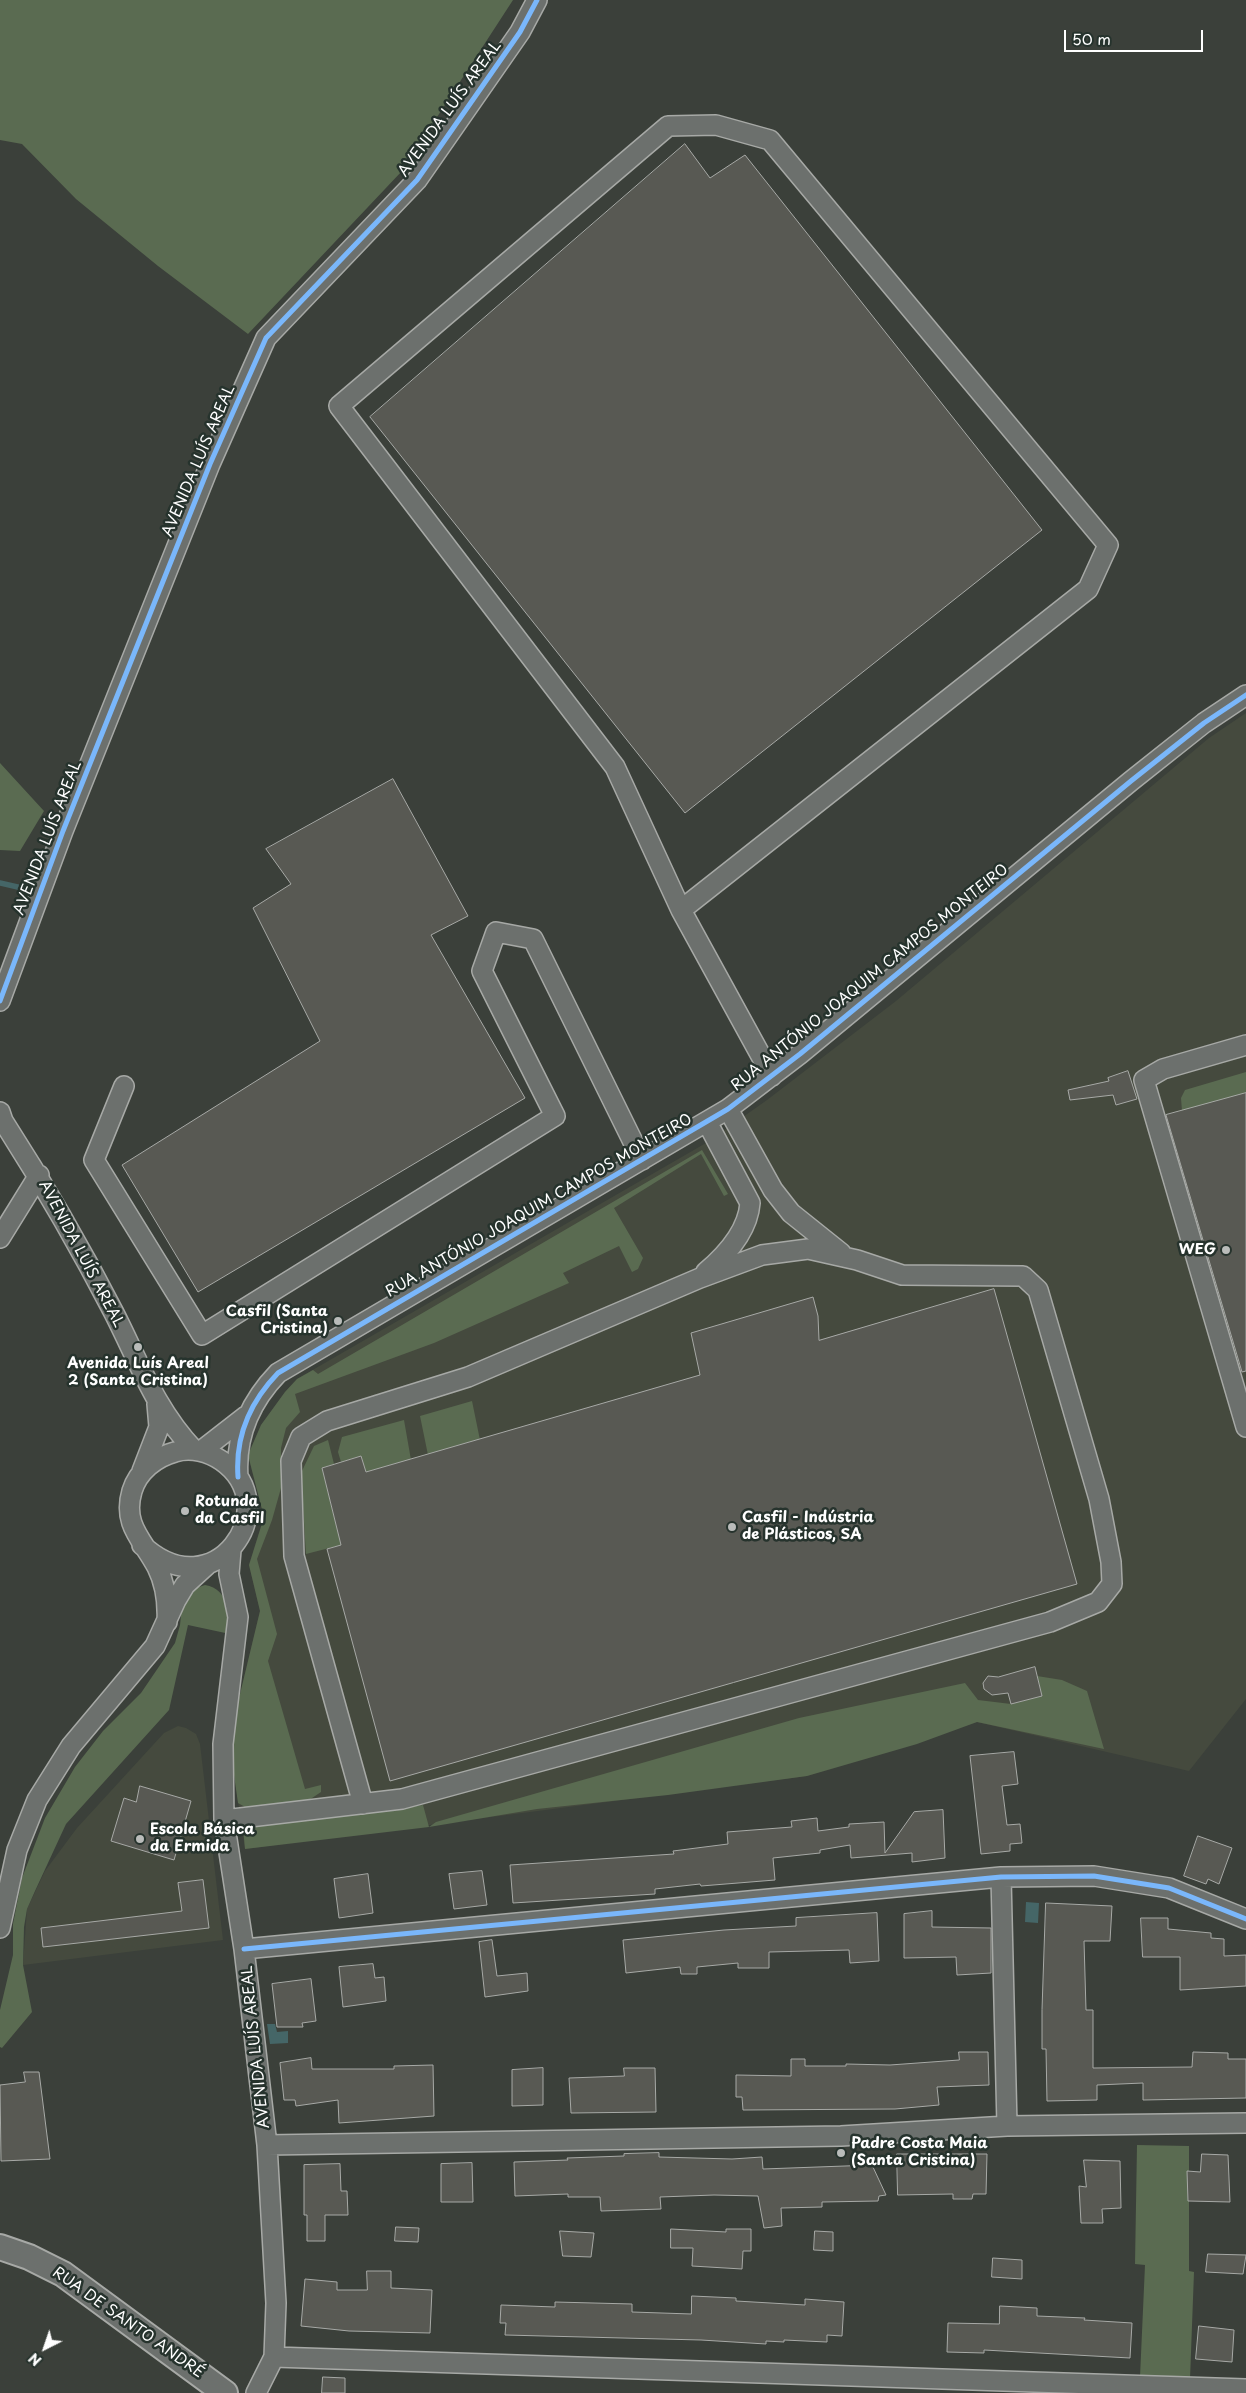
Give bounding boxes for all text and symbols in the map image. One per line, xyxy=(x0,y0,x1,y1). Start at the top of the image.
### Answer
scale bar xyxy=(1066,20,1205,52)
text: 50 m xyxy=(1072,27,1111,50)
street label: AVENIDA LUÍS AREAL xyxy=(395,38,505,180)
street label: AVENIDA LUÍS AREAL xyxy=(159,382,239,540)
street label: AVENIDA LUÍS AREAL xyxy=(10,758,86,918)
street label: RUA ANTÓNIO JOAQUIM CAMPOS MONTEIRO xyxy=(728,861,1012,1095)
street label: RUA ANTÓNIO JOAQUIM CAMPOS MONTEIRO xyxy=(383,1111,695,1301)
street label: AVENIDA LUÍS AREAL xyxy=(35,1178,127,1330)
place label: WEG xyxy=(1179,1241,1216,1259)
marker: WEG xyxy=(1220,1244,1232,1256)
place label: Casfil (Santa Cristina) xyxy=(226,1303,328,1338)
marker: Casfil (Santa Cristina) xyxy=(332,1315,344,1327)
marker: Avenida Luís Areal 2 (Santa Cristina) xyxy=(132,1341,144,1353)
place label: Avenida Luís Areal 2 (Santa Cristina) xyxy=(67,1355,209,1390)
place label: Rotunda da Casfil xyxy=(195,1493,264,1528)
marker: Rotunda da Casfil xyxy=(179,1505,191,1517)
place label: Casfil - Indústria de Plásticos, SA xyxy=(742,1509,874,1544)
marker: Casfil - Indústria de Plásticos, SA xyxy=(726,1521,738,1533)
place label: Escola Básica da Ermida xyxy=(150,1821,255,1856)
marker: Escola Básica da Ermida xyxy=(134,1833,146,1845)
street label: AVENIDA LUÍS AREAL xyxy=(239,1965,273,2129)
place label: Padre Costa Maia (Santa Cristina) xyxy=(851,2135,988,2170)
marker: Padre Costa Maia (Santa Cristina) xyxy=(835,2147,847,2159)
street label: RUA DE SANTO ANDRÉ xyxy=(49,2264,207,2382)
north arrow xyxy=(20,2323,70,2373)
text: N xyxy=(24,2348,46,2371)

